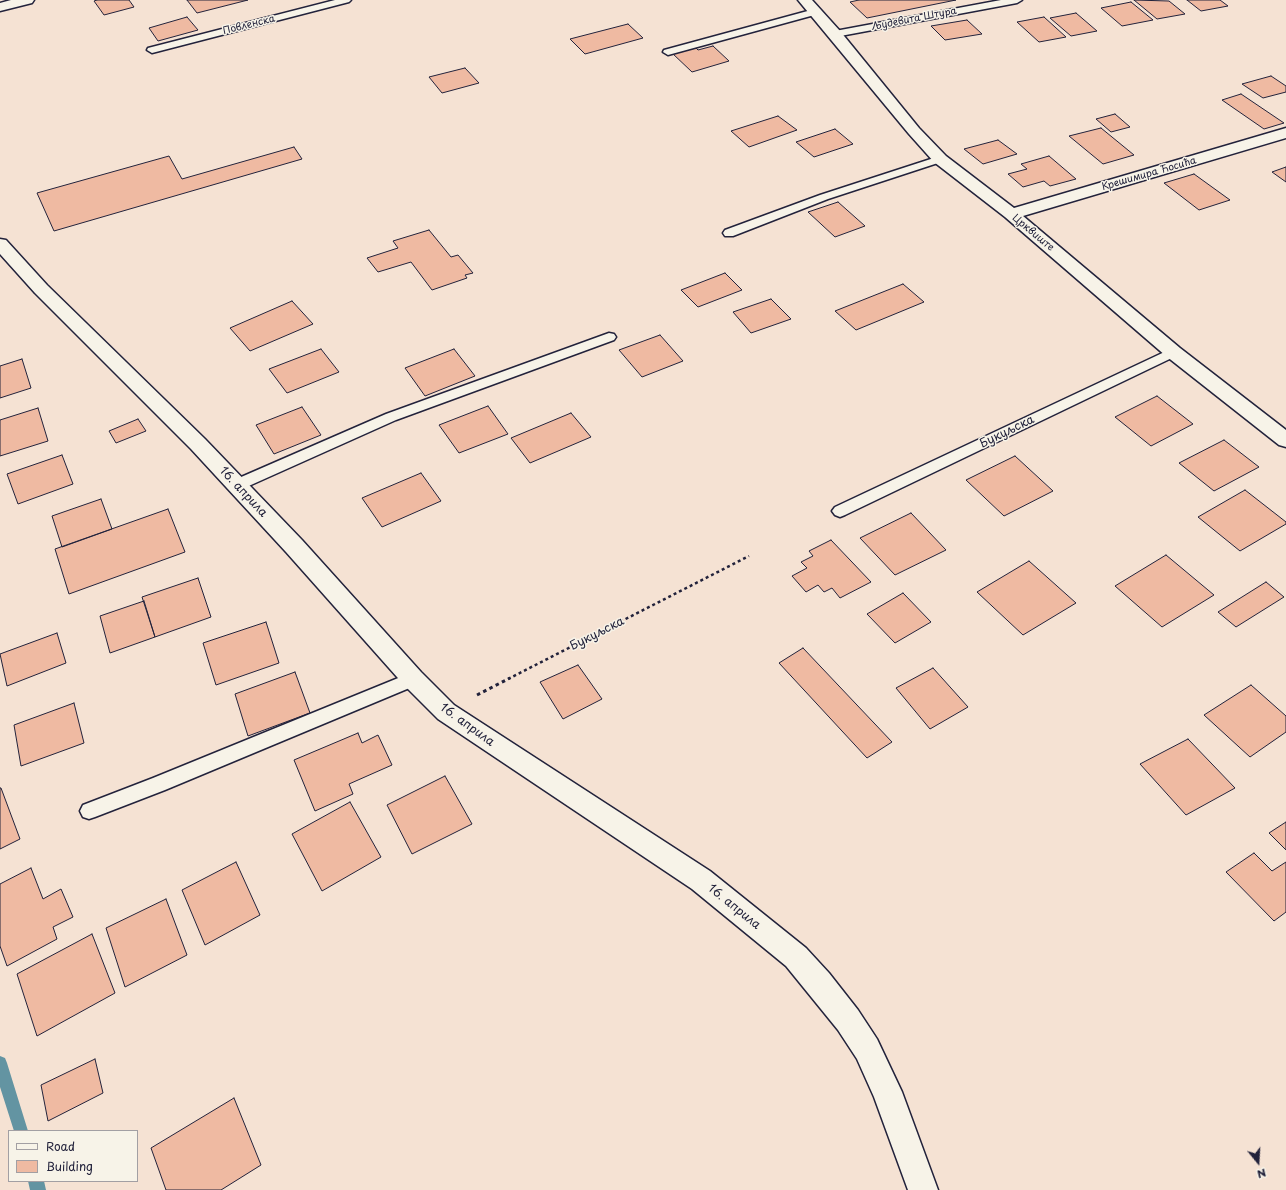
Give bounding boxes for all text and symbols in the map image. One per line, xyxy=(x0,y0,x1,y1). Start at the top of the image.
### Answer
street label: Људевита Штура xyxy=(870,5,958,33)
street label: Повленска xyxy=(222,13,276,37)
street label: Крешимира Ћосића xyxy=(1100,155,1198,193)
street label: Црквиште xyxy=(1010,212,1056,254)
street label: Букуљска xyxy=(977,413,1037,451)
street label: 16. априла xyxy=(216,464,270,520)
street label: Букуљска xyxy=(567,614,627,654)
street label: 16. априла xyxy=(437,700,497,750)
street label: 16. априла xyxy=(705,881,763,933)
legend xyxy=(8,1130,138,1182)
text: Road xyxy=(46,1137,75,1155)
north arrow xyxy=(1238,1142,1278,1182)
text: Building xyxy=(46,1157,93,1175)
text: N xyxy=(1255,1164,1269,1183)

